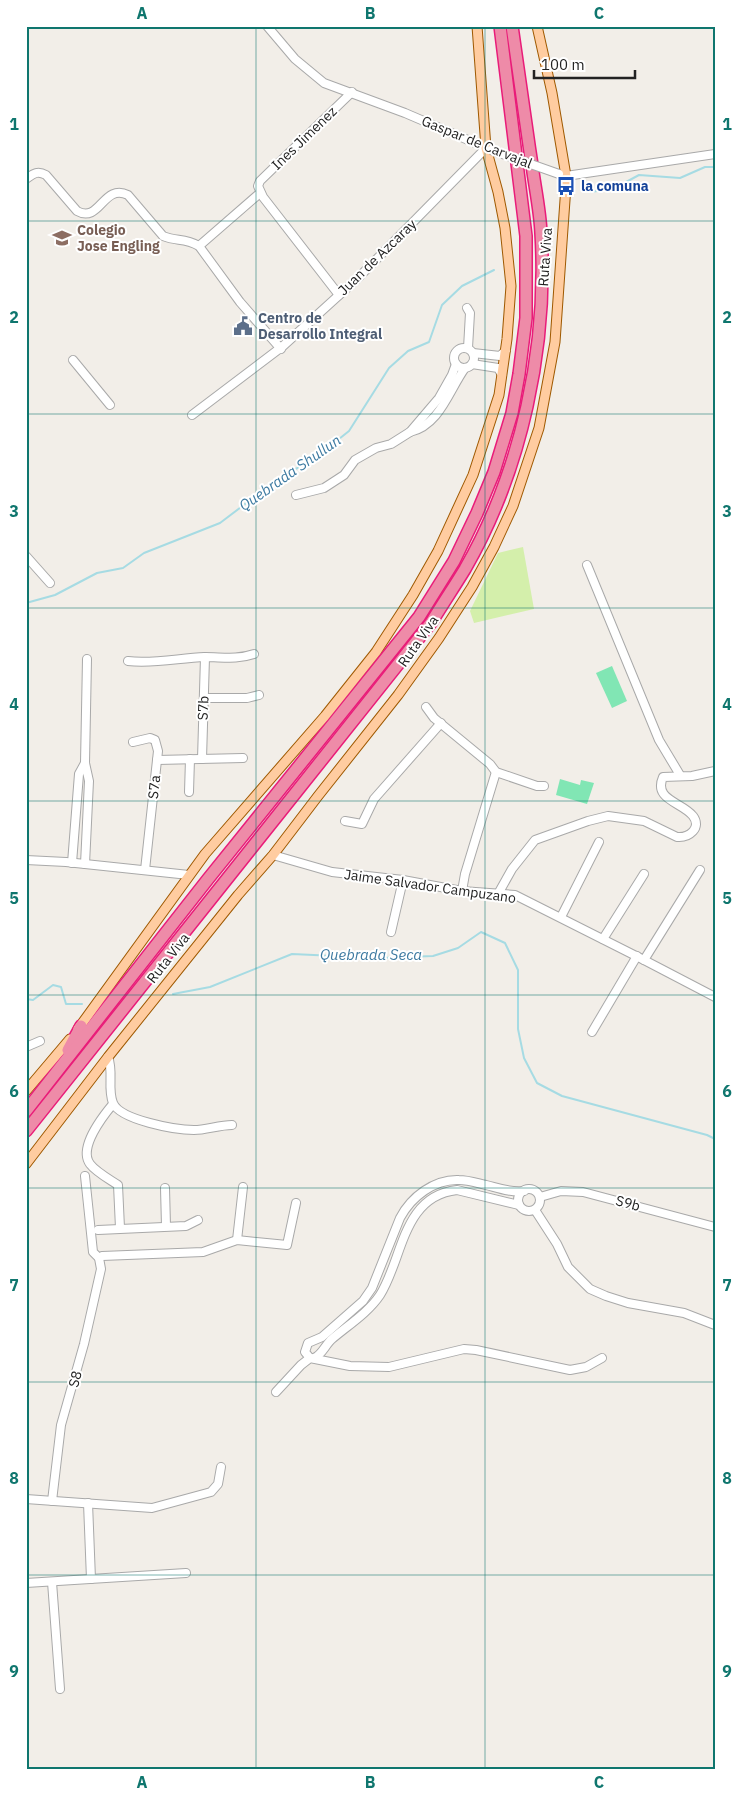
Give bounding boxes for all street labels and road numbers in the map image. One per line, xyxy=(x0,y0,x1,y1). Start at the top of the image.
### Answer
street label: Ines Jimenez xyxy=(268,102,341,174)
street label: Gaspar de Carvajal xyxy=(419,112,535,172)
street label: Juan de Azcaray xyxy=(334,215,420,299)
street label: Ruta Viva xyxy=(534,226,556,287)
street label: Ruta Viva xyxy=(394,611,443,670)
street label: S7b xyxy=(194,695,212,721)
street label: S7a xyxy=(144,774,164,800)
street label: Jaime Salvador Campuzano xyxy=(343,865,517,907)
street label: Ruta Viva xyxy=(143,929,194,987)
street label: S9b xyxy=(614,1191,642,1215)
street label: S8 xyxy=(64,1369,86,1389)

